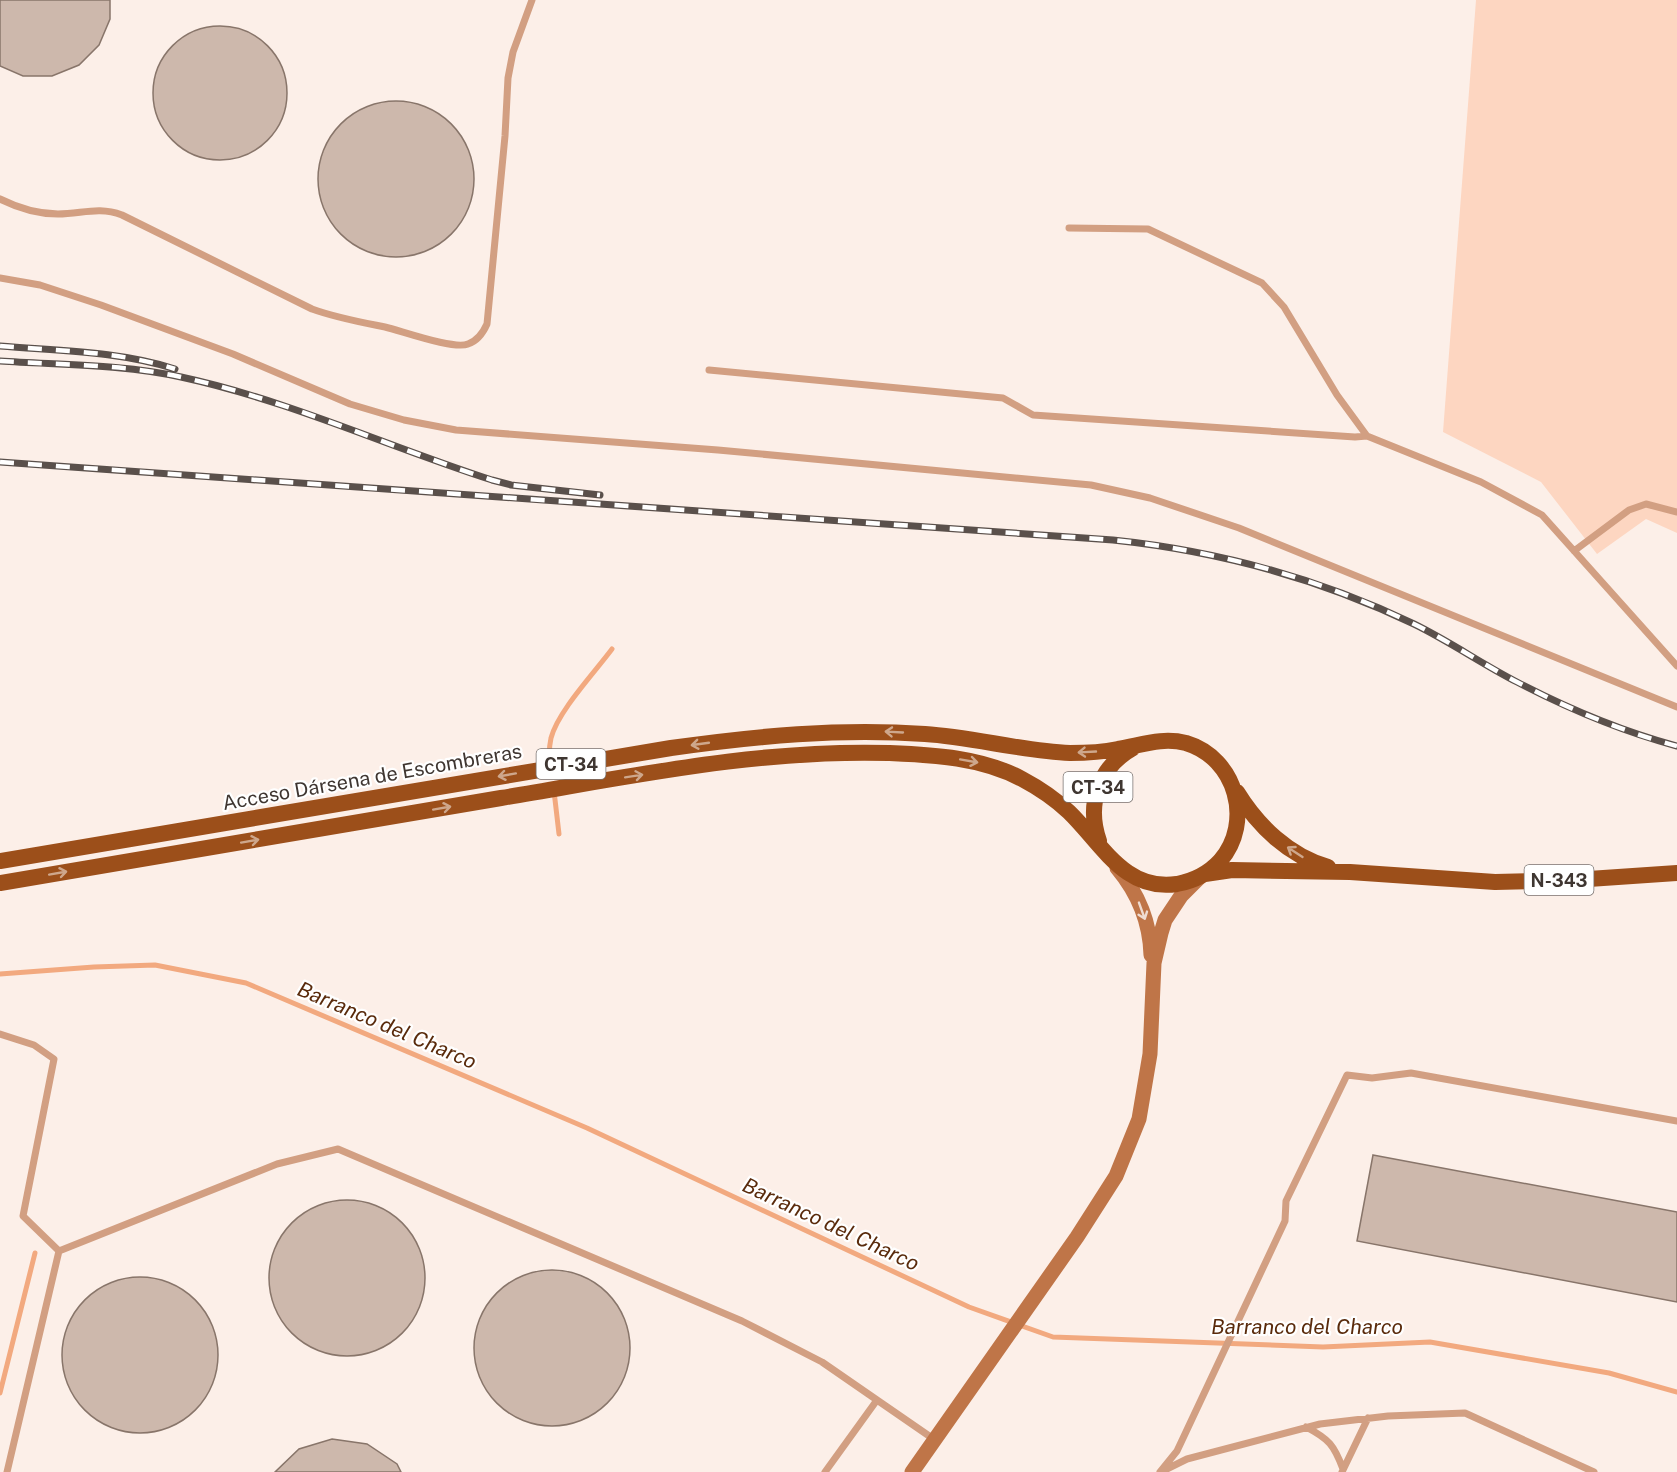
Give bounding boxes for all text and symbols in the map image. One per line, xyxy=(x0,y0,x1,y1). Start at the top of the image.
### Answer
one-way arrow xyxy=(884,727,904,738)
street label: Acceso Dársena de Escombreras xyxy=(220,739,524,815)
one-way arrow xyxy=(690,739,710,750)
one-way arrow xyxy=(1078,747,1098,758)
road number: CT-34 xyxy=(536,749,606,779)
one-way arrow xyxy=(959,755,979,766)
one-way arrow xyxy=(498,770,517,781)
one-way arrow xyxy=(624,770,644,781)
road number: CT-34 xyxy=(1064,772,1132,802)
one-way arrow xyxy=(432,803,452,814)
one-way arrow xyxy=(240,835,259,846)
one-way arrow xyxy=(1287,845,1304,858)
road number: N-343 xyxy=(1524,865,1594,895)
one-way arrow xyxy=(47,868,67,879)
one-way arrow xyxy=(1138,901,1149,919)
water label: Barranco del Charco xyxy=(294,976,480,1074)
water label: Barranco del Charco xyxy=(739,1172,923,1276)
water label: Barranco del Charco xyxy=(1211,1314,1403,1339)

